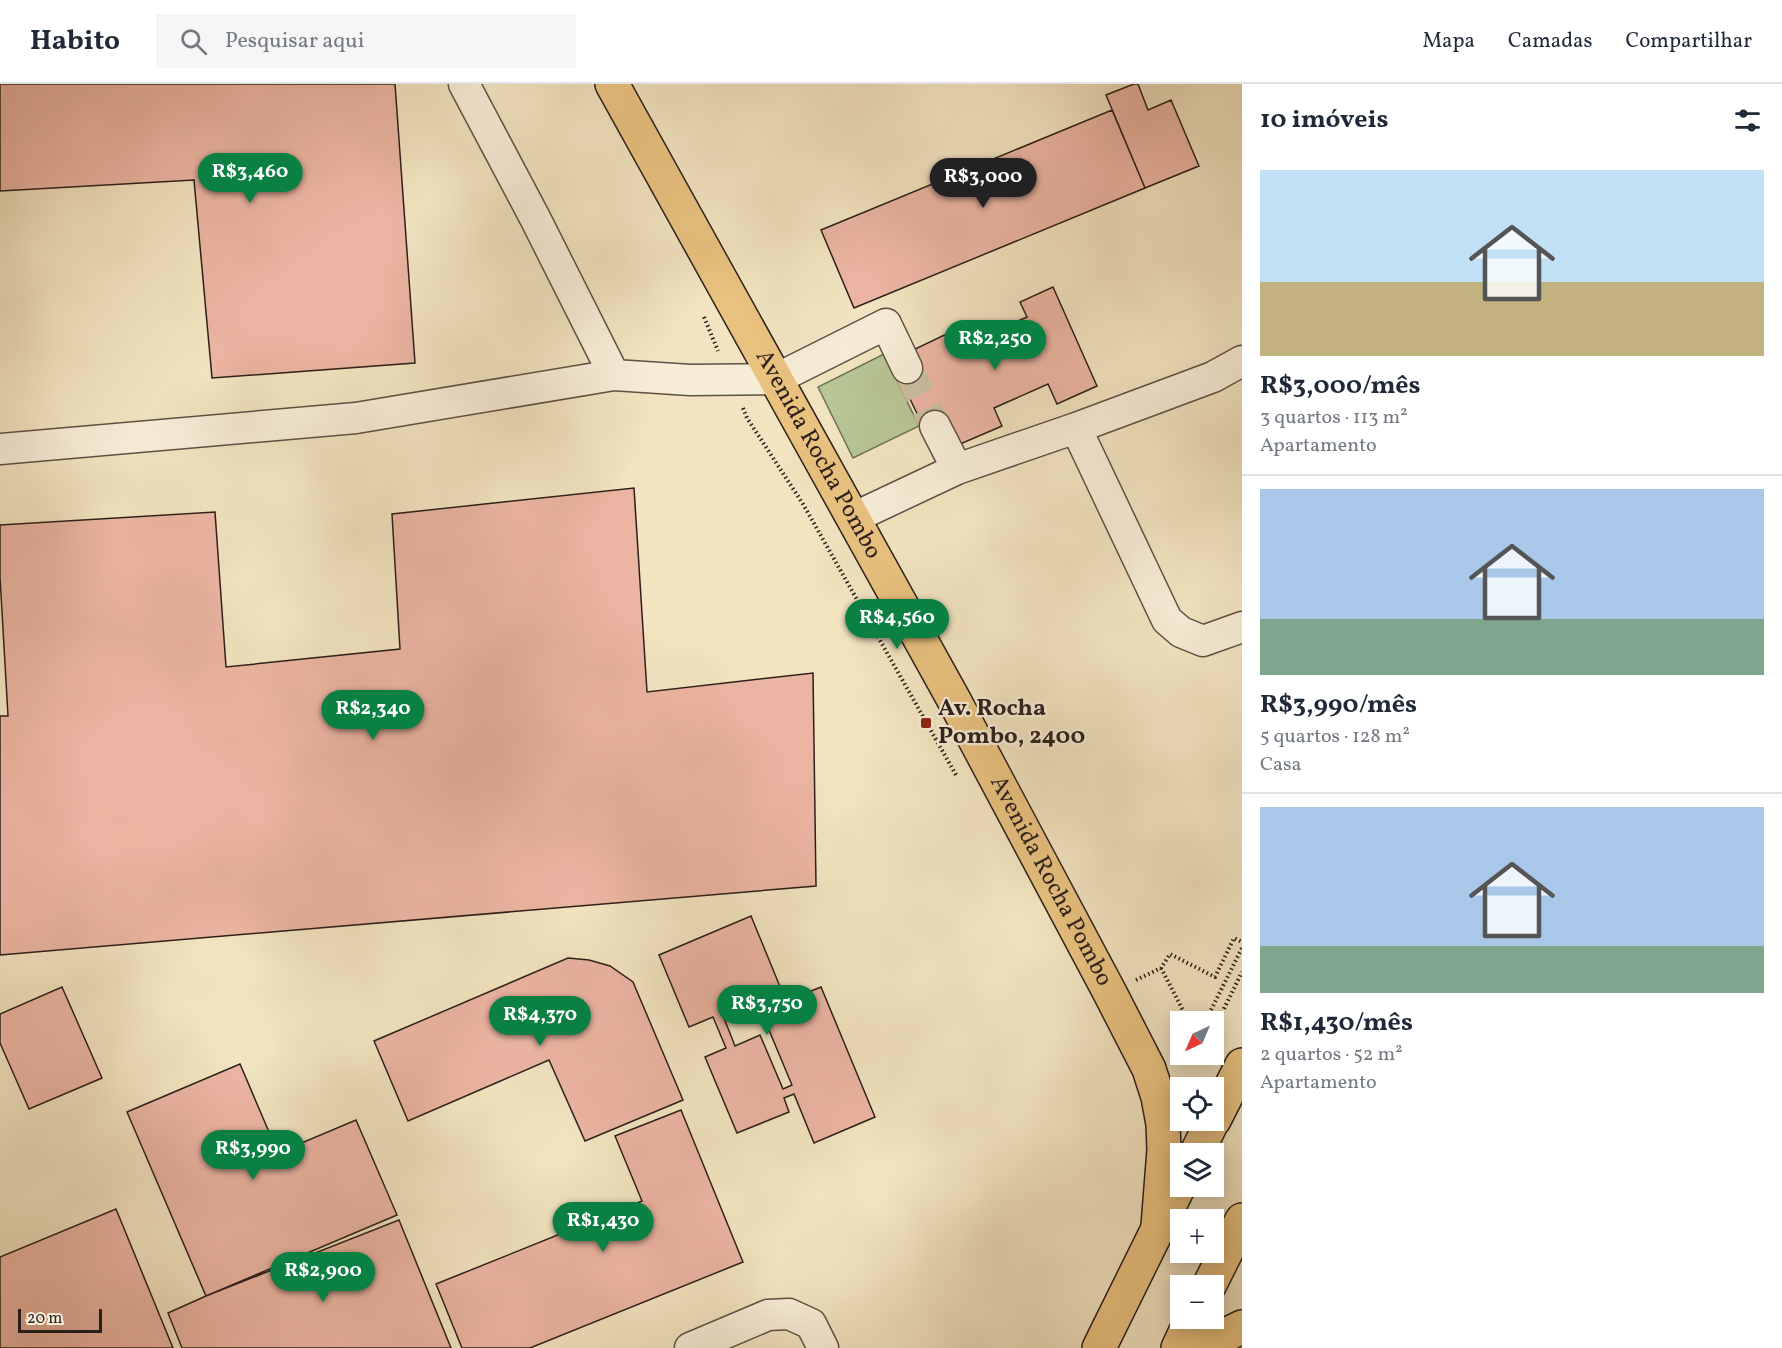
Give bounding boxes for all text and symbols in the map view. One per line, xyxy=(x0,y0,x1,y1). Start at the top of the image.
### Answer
search box xyxy=(156,14,576,68)
text: Habito xyxy=(30,22,120,61)
icon: search xyxy=(177,25,210,58)
text: Pesquisar aqui xyxy=(225,26,364,57)
text: Mapa xyxy=(1422,27,1475,56)
text: Camadas xyxy=(1508,27,1592,56)
text: Compartilhar xyxy=(1625,27,1752,56)
text: 10 imóveis xyxy=(1260,102,1389,138)
icon: filters xyxy=(1731,104,1764,137)
pin: R$3,460 xyxy=(195,153,305,204)
text: R$3,460 xyxy=(212,158,288,186)
pin: R$3,000 xyxy=(928,158,1038,209)
text: R$3,000 xyxy=(944,163,1022,191)
icon: home xyxy=(1458,209,1566,317)
pin: R$2,250 xyxy=(940,320,1050,371)
text: R$2,250 xyxy=(958,325,1032,353)
street label: Avenida Rocha Pombo xyxy=(746,344,890,565)
text: R$3,000/mês xyxy=(1260,368,1421,404)
text: 3 quartos · 113 m² xyxy=(1260,404,1408,432)
text: Apartamento xyxy=(1260,432,1377,460)
icon: home xyxy=(1458,528,1566,636)
pin: R$4,560 xyxy=(842,599,952,650)
text: R$4,560 xyxy=(859,604,935,632)
text: R$3,990/mês xyxy=(1260,687,1417,723)
pin: R$2,340 xyxy=(318,690,428,741)
place label: Av. Rocha Pombo, 2400 xyxy=(938,692,1085,754)
text: R$2,340 xyxy=(335,695,411,723)
marker: Av. Rocha Pombo, 2400 xyxy=(919,716,933,730)
text: 5 quartos · 128 m² xyxy=(1260,723,1410,751)
text: Casa xyxy=(1260,751,1302,779)
street label: Avenida Rocha Pombo xyxy=(980,770,1121,993)
icon: home xyxy=(1458,846,1566,954)
pin: R$3,750 xyxy=(712,985,822,1036)
text: R$3,750 xyxy=(731,990,803,1018)
pin: R$4,370 xyxy=(485,996,595,1047)
text: R$4,370 xyxy=(503,1001,577,1029)
text: R$1,430/mês xyxy=(1260,1005,1413,1041)
north arrow xyxy=(1170,1011,1224,1065)
map controls xyxy=(1170,1011,1224,1329)
text: 2 quartos · 52 m² xyxy=(1260,1041,1403,1069)
text: Apartamento xyxy=(1260,1069,1377,1097)
button: locate xyxy=(1170,1077,1224,1131)
pin: R$3,990 xyxy=(198,1130,308,1181)
text: R$3,990 xyxy=(215,1135,291,1163)
button: layers xyxy=(1170,1143,1224,1197)
pin: R$1,430 xyxy=(548,1202,658,1253)
text: R$1,430 xyxy=(567,1207,639,1235)
button: + xyxy=(1170,1209,1224,1263)
pin: R$2,900 xyxy=(268,1252,378,1303)
text: R$2,900 xyxy=(284,1257,362,1285)
button: − xyxy=(1170,1275,1224,1329)
scale bar xyxy=(18,1306,102,1334)
text: 20 m xyxy=(27,1308,62,1330)

